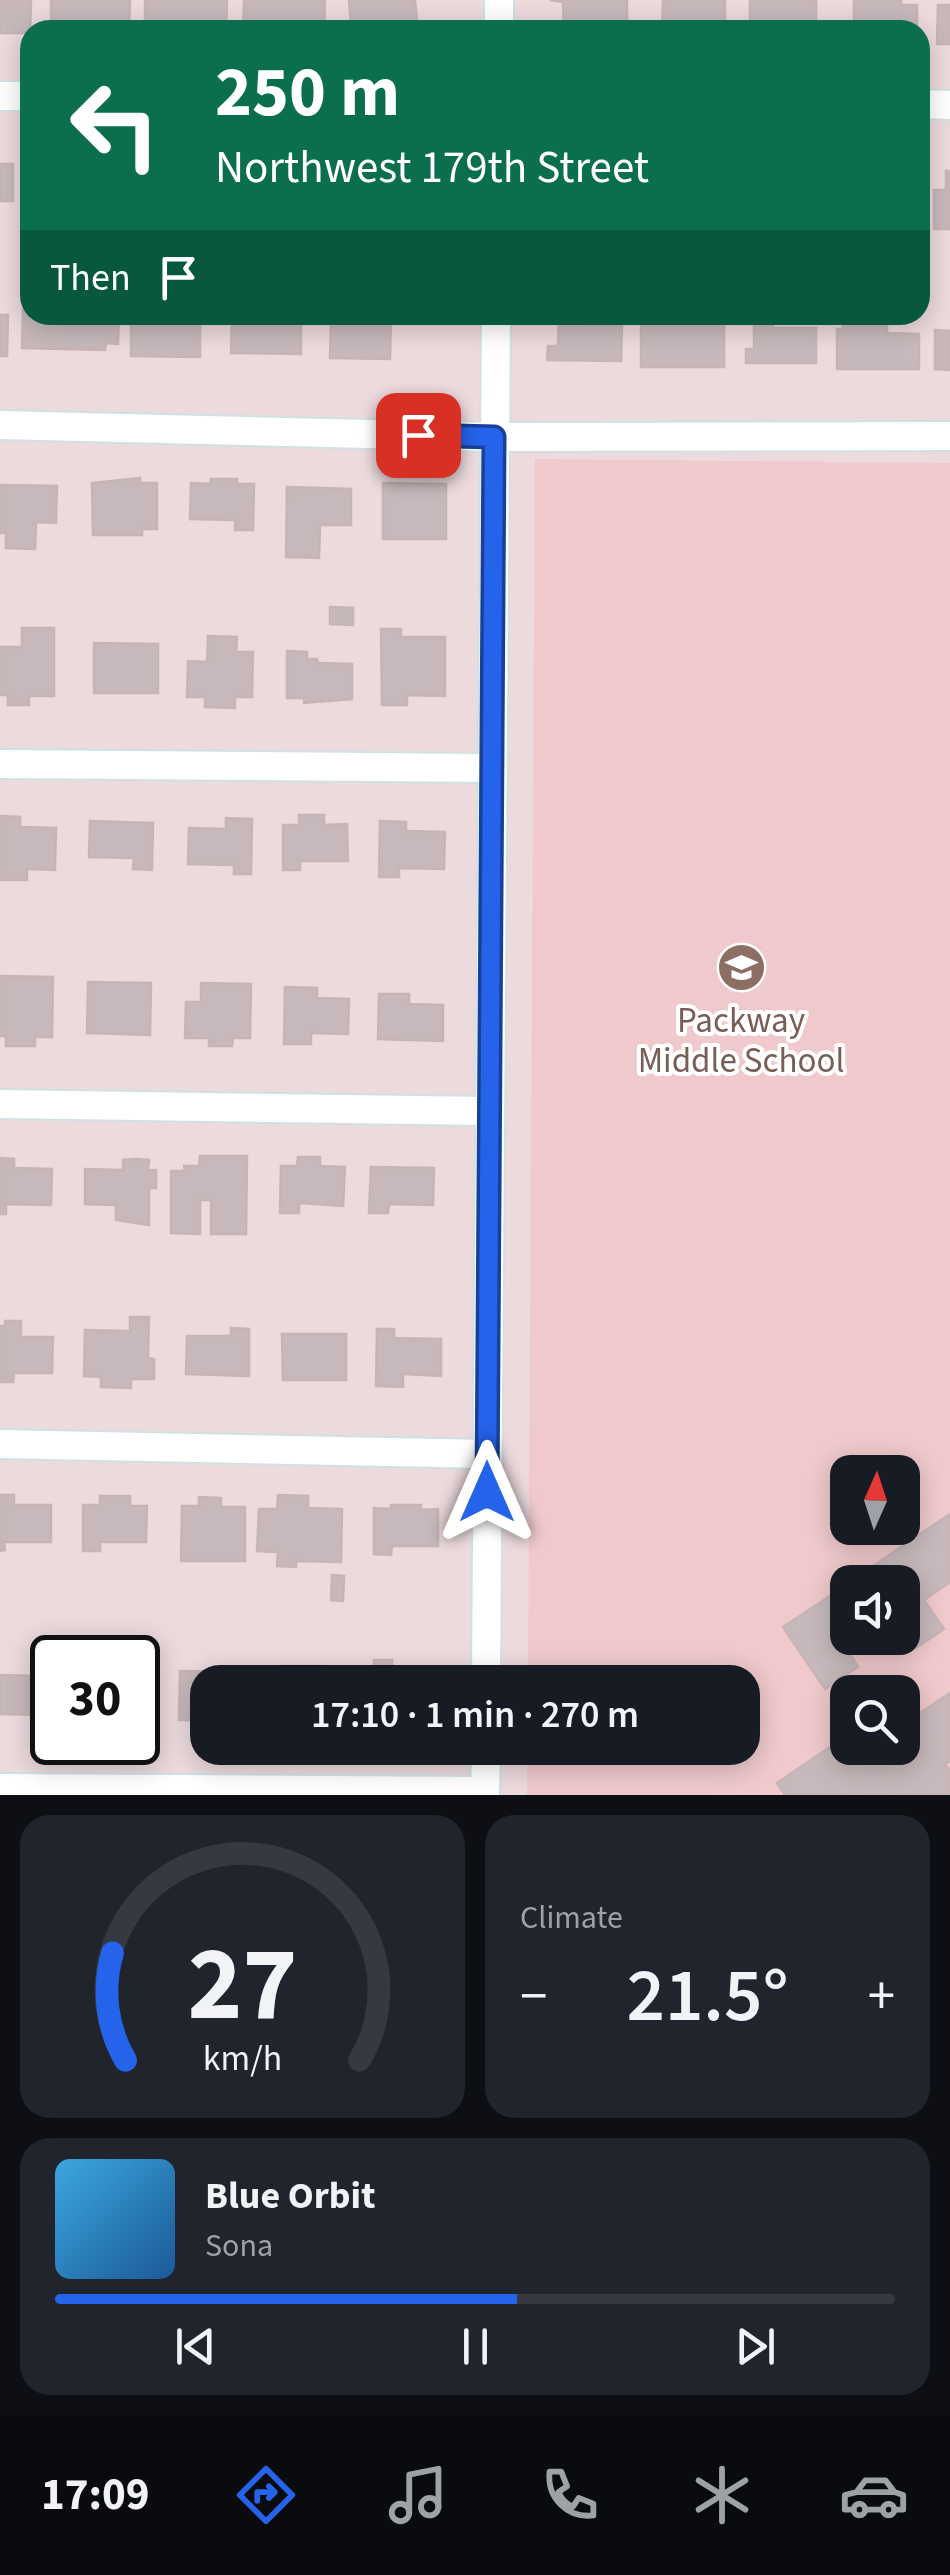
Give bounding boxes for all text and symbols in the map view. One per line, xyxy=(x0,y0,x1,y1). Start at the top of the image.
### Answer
text: 250 m xyxy=(215,43,400,143)
icon: left xyxy=(50,60,180,190)
text: Northwest 179th Street xyxy=(215,136,649,200)
icon: arrive xyxy=(151,250,206,305)
text: Then xyxy=(50,251,131,305)
pin xyxy=(376,393,461,478)
icon: arrive xyxy=(391,408,446,463)
school or university icon: Packway Middle School xyxy=(715,942,767,994)
place label: Packway Middle School xyxy=(638,996,844,1086)
position arrow xyxy=(435,1440,539,1544)
north arrow xyxy=(830,1455,920,1545)
map controls xyxy=(830,1455,920,1765)
button: sound xyxy=(830,1565,920,1655)
speed limit sign: 30 xyxy=(30,1635,160,1765)
button: search xyxy=(830,1675,920,1765)
text: 17:10 · 1 min · 270 m xyxy=(311,1688,639,1742)
text: Climate xyxy=(520,1895,623,1941)
text: 27 xyxy=(188,1912,297,2060)
text: 21.5° xyxy=(626,1943,789,2050)
text: − xyxy=(520,1958,547,2036)
text: + xyxy=(868,1958,895,2036)
text: km/h xyxy=(203,2033,282,2084)
text: Blue Orbit xyxy=(205,2169,376,2223)
text: Sona xyxy=(205,2223,273,2269)
icon: previous xyxy=(168,2319,223,2374)
icon: pause xyxy=(448,2319,503,2374)
icon: next xyxy=(728,2319,783,2374)
icon: directions xyxy=(231,2460,301,2530)
icon: music xyxy=(383,2460,453,2530)
icon: phone xyxy=(535,2460,605,2530)
icon: climate xyxy=(687,2460,757,2530)
icon: car xyxy=(839,2460,909,2530)
text: 17:09 xyxy=(41,2463,150,2527)

